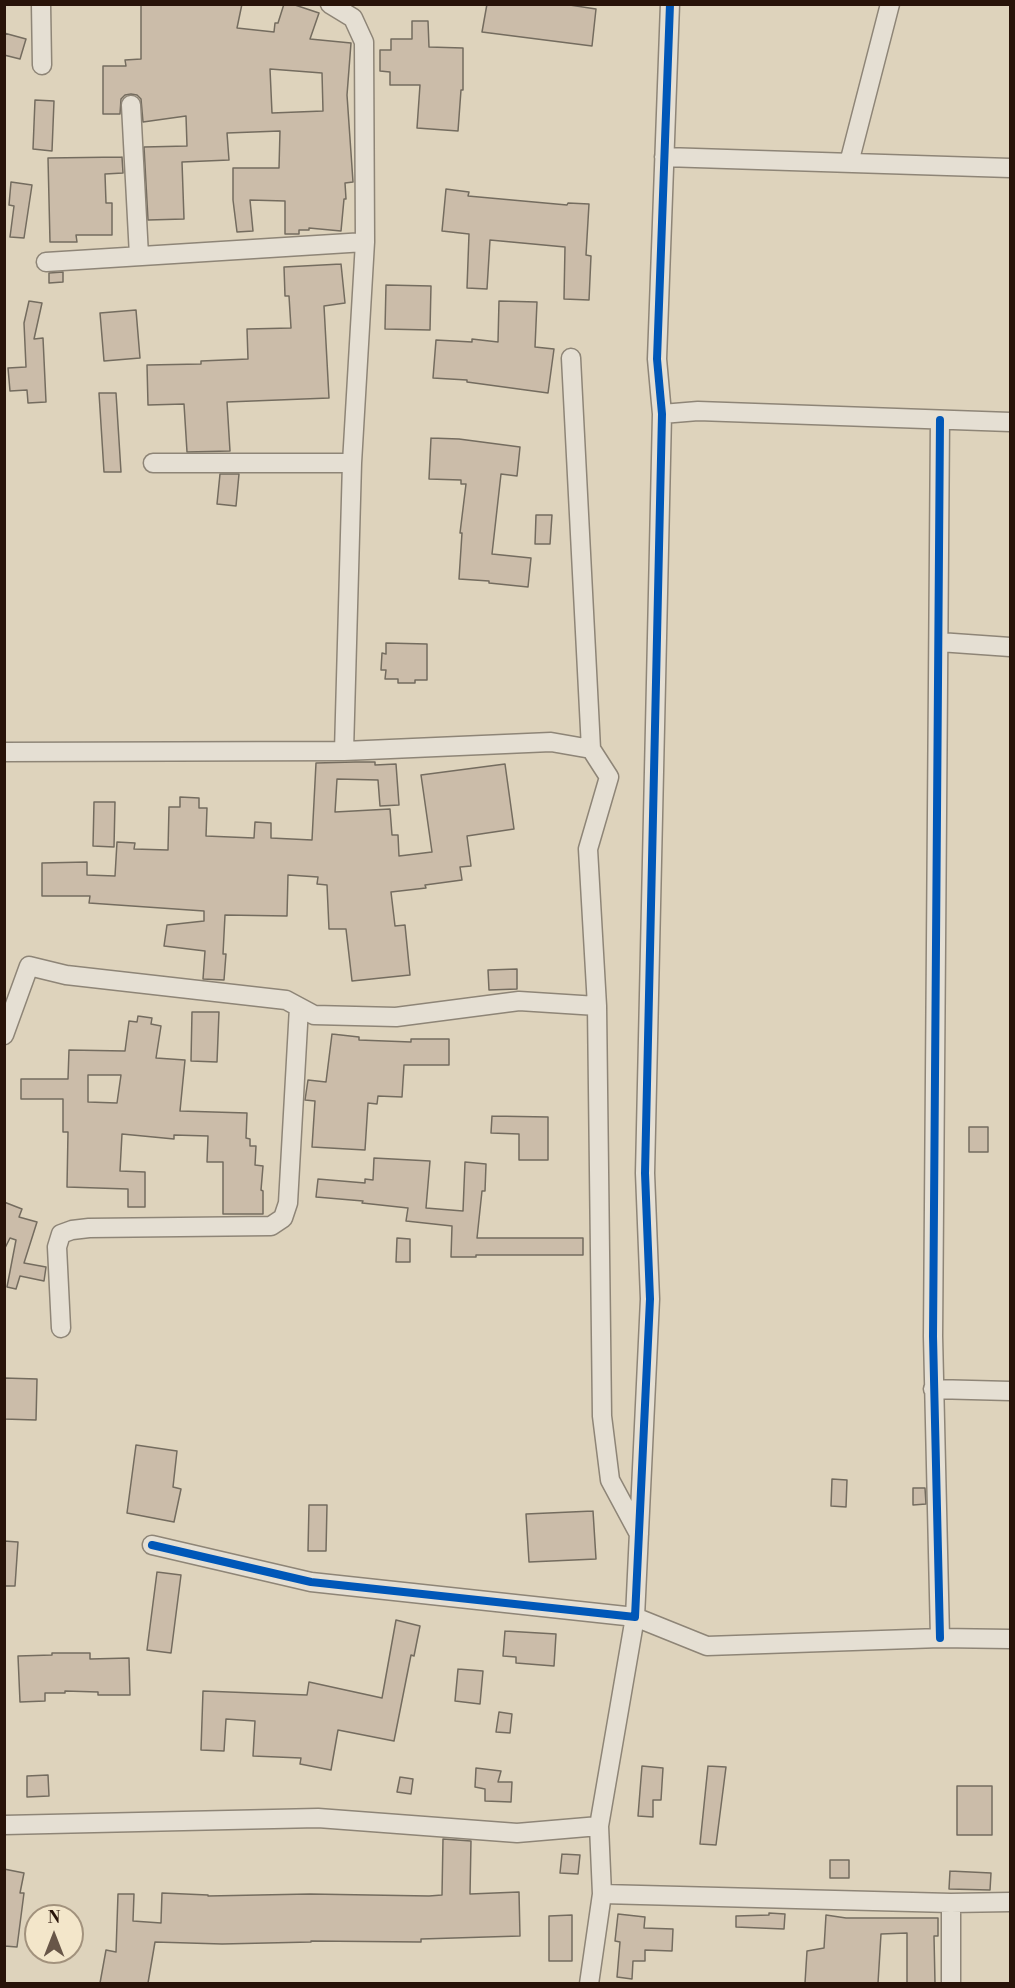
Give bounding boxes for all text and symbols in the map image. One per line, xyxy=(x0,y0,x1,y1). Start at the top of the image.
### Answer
north arrow xyxy=(24,1904,84,1964)
text: N xyxy=(48,1908,60,1928)

